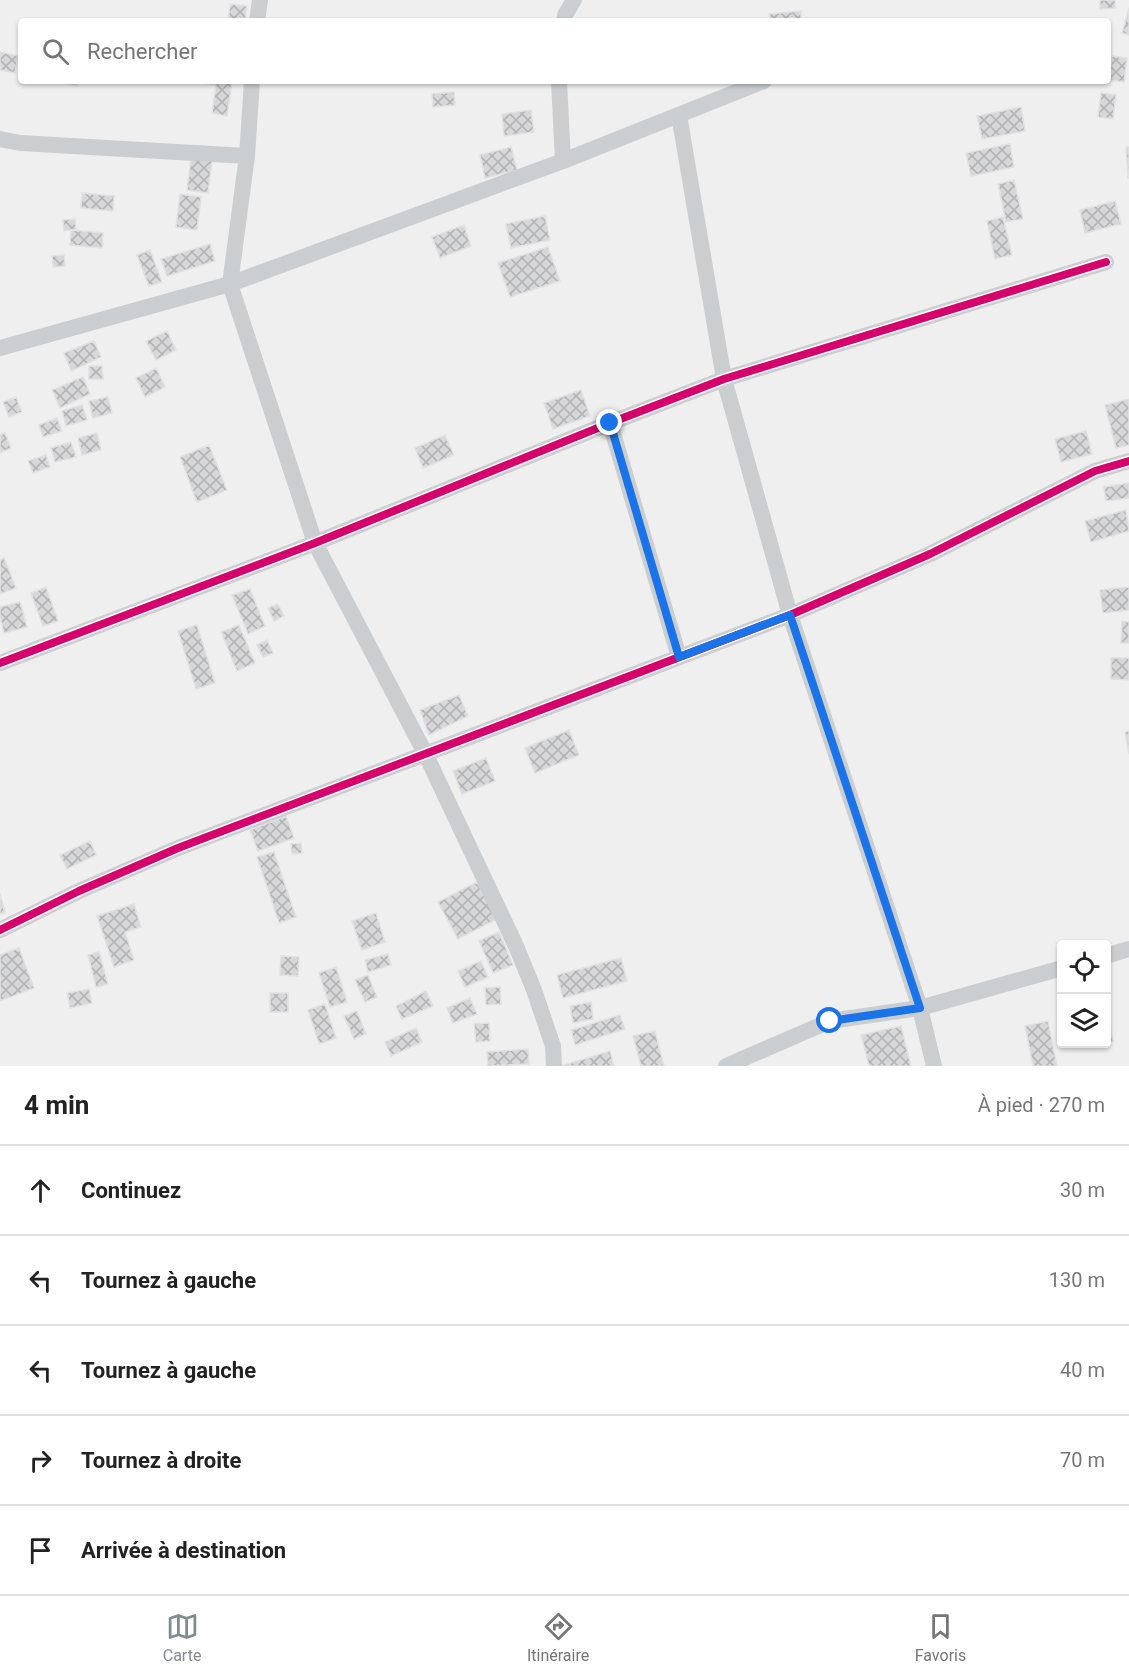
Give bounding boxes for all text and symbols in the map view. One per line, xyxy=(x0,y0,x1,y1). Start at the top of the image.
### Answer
search box xyxy=(18,18,1111,84)
icon: search xyxy=(39,35,72,68)
text: Rechercher xyxy=(87,39,198,64)
route end xyxy=(596,409,622,435)
map controls xyxy=(1057,940,1111,1048)
button: locate xyxy=(1057,940,1111,994)
button: layers xyxy=(1057,994,1111,1048)
route start xyxy=(816,1007,842,1033)
text: 4 min xyxy=(24,1090,89,1120)
text: À pied · 270 m xyxy=(978,1093,1105,1117)
icon: ahead xyxy=(24,1174,57,1207)
text: Continuez xyxy=(81,1178,181,1203)
text: 30 m xyxy=(1060,1178,1105,1202)
icon: left xyxy=(24,1264,57,1297)
text: Tournez à gauche xyxy=(81,1268,256,1293)
text: 130 m xyxy=(1049,1268,1105,1292)
icon: left xyxy=(24,1354,57,1387)
text: Tournez à gauche xyxy=(81,1358,256,1383)
text: 40 m xyxy=(1060,1358,1105,1382)
icon: right xyxy=(24,1444,57,1477)
text: Tournez à droite xyxy=(81,1448,241,1473)
text: 70 m xyxy=(1060,1448,1105,1472)
icon: arrive xyxy=(24,1534,57,1567)
text: Arrivée à destination xyxy=(81,1538,286,1563)
tab: Carte xyxy=(163,1610,201,1665)
tab: Itinéraire xyxy=(527,1610,589,1665)
tab: Favoris xyxy=(915,1610,966,1665)

